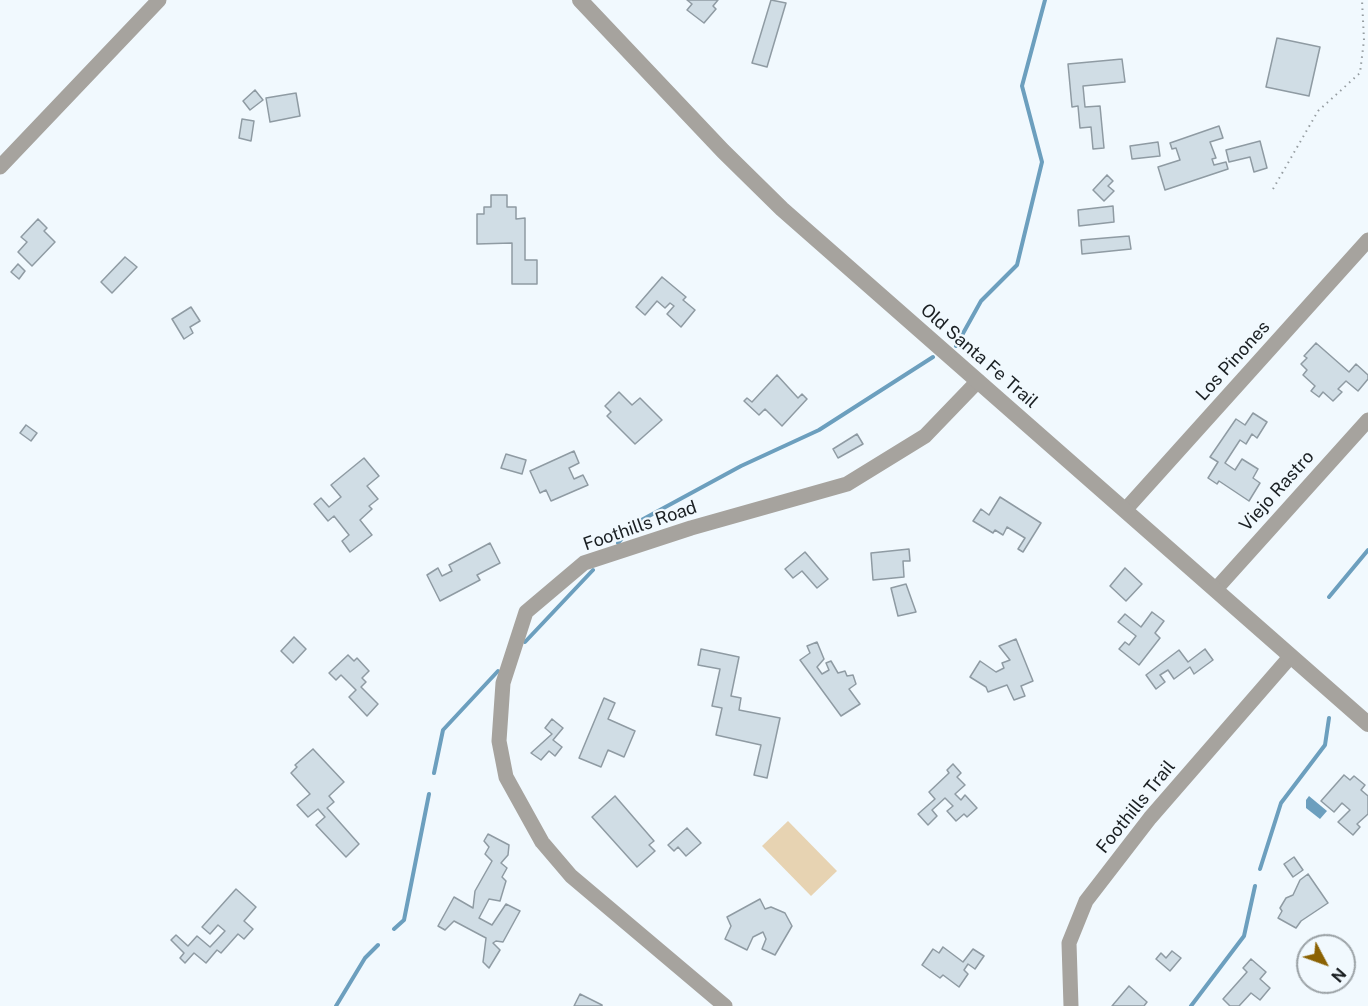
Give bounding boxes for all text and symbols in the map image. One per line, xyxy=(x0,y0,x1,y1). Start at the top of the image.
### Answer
street label: Old Santa Fe Trail xyxy=(916,299,1042,413)
street label: Los Pinones xyxy=(1192,317,1274,405)
street label: Viejo Rastro xyxy=(1235,446,1319,536)
street label: Foothills Road xyxy=(580,496,700,556)
street label: Foothills Trail xyxy=(1092,756,1180,858)
north arrow xyxy=(1296,934,1356,994)
text: N xyxy=(1327,964,1350,986)

